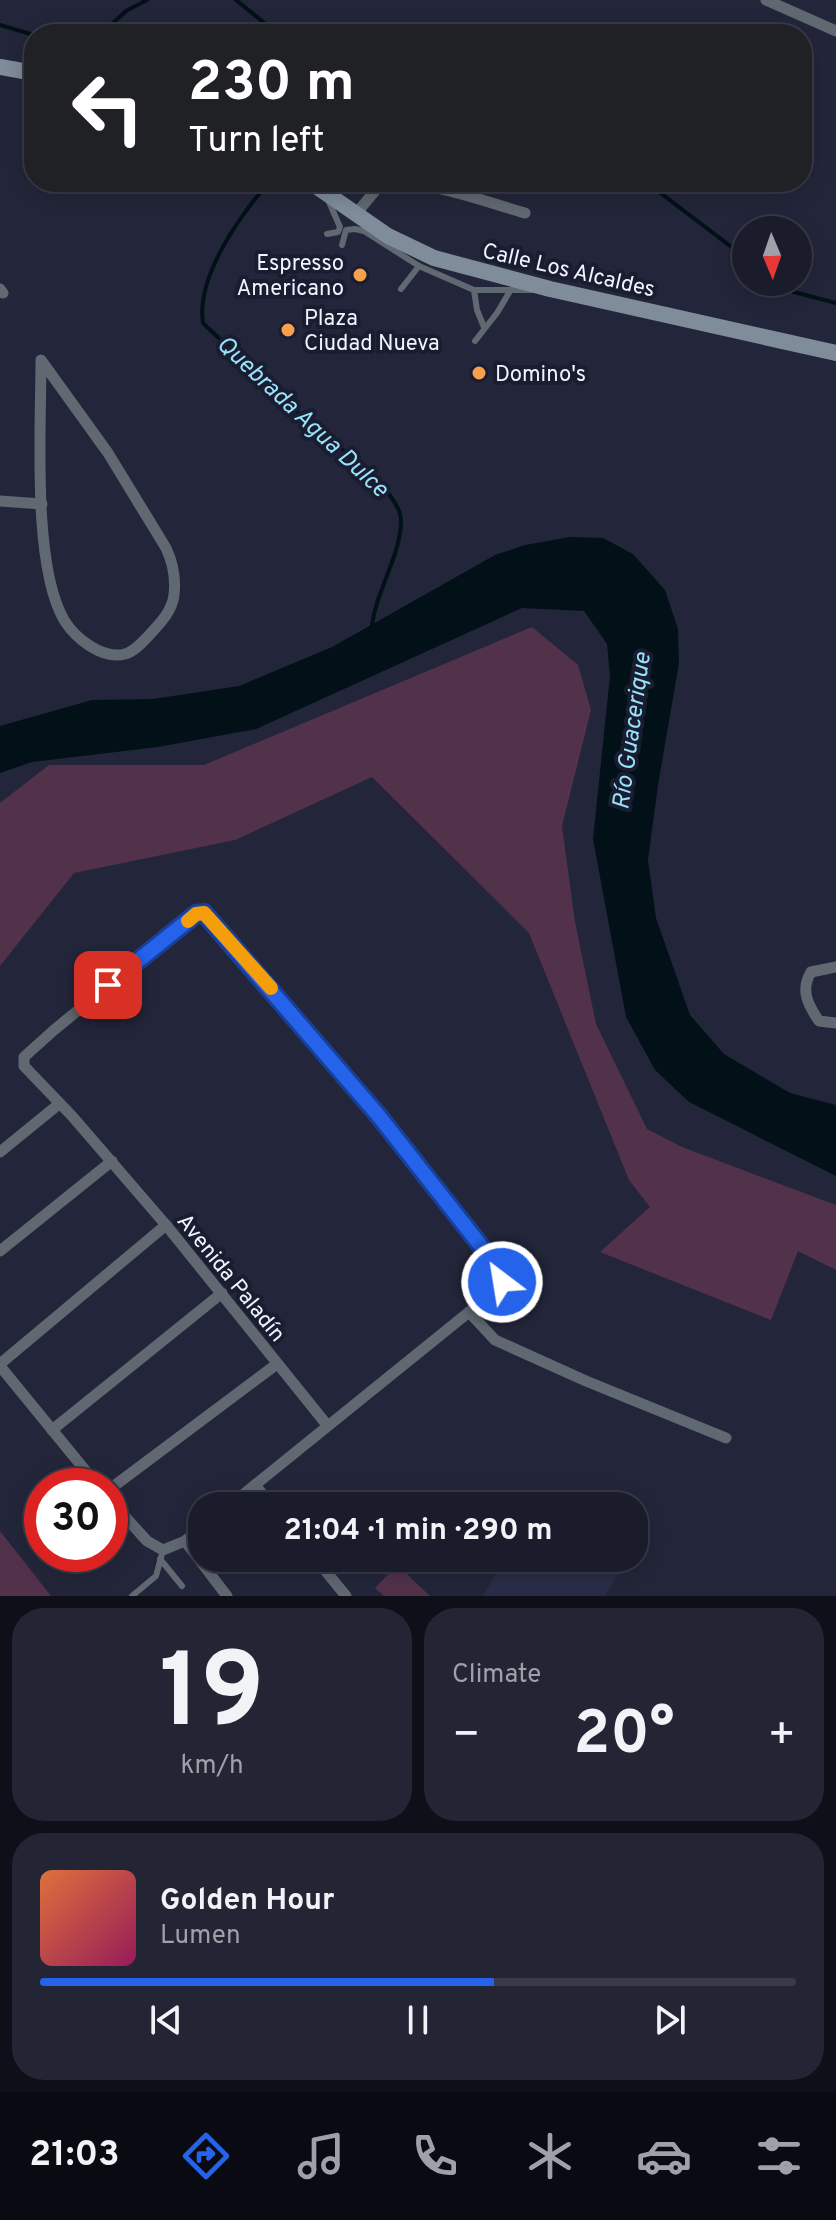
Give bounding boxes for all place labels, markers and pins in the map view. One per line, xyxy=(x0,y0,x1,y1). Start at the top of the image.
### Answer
place label: Espresso Americano xyxy=(236,251,344,303)
marker: Espresso Americano xyxy=(351,266,369,284)
place label: Plaza Ciudad Nueva xyxy=(304,306,440,358)
marker: Plaza Ciudad Nueva xyxy=(279,321,297,339)
place label: Domino's xyxy=(495,362,586,389)
marker: Domino's xyxy=(470,364,488,382)
pin xyxy=(74,951,142,1019)

